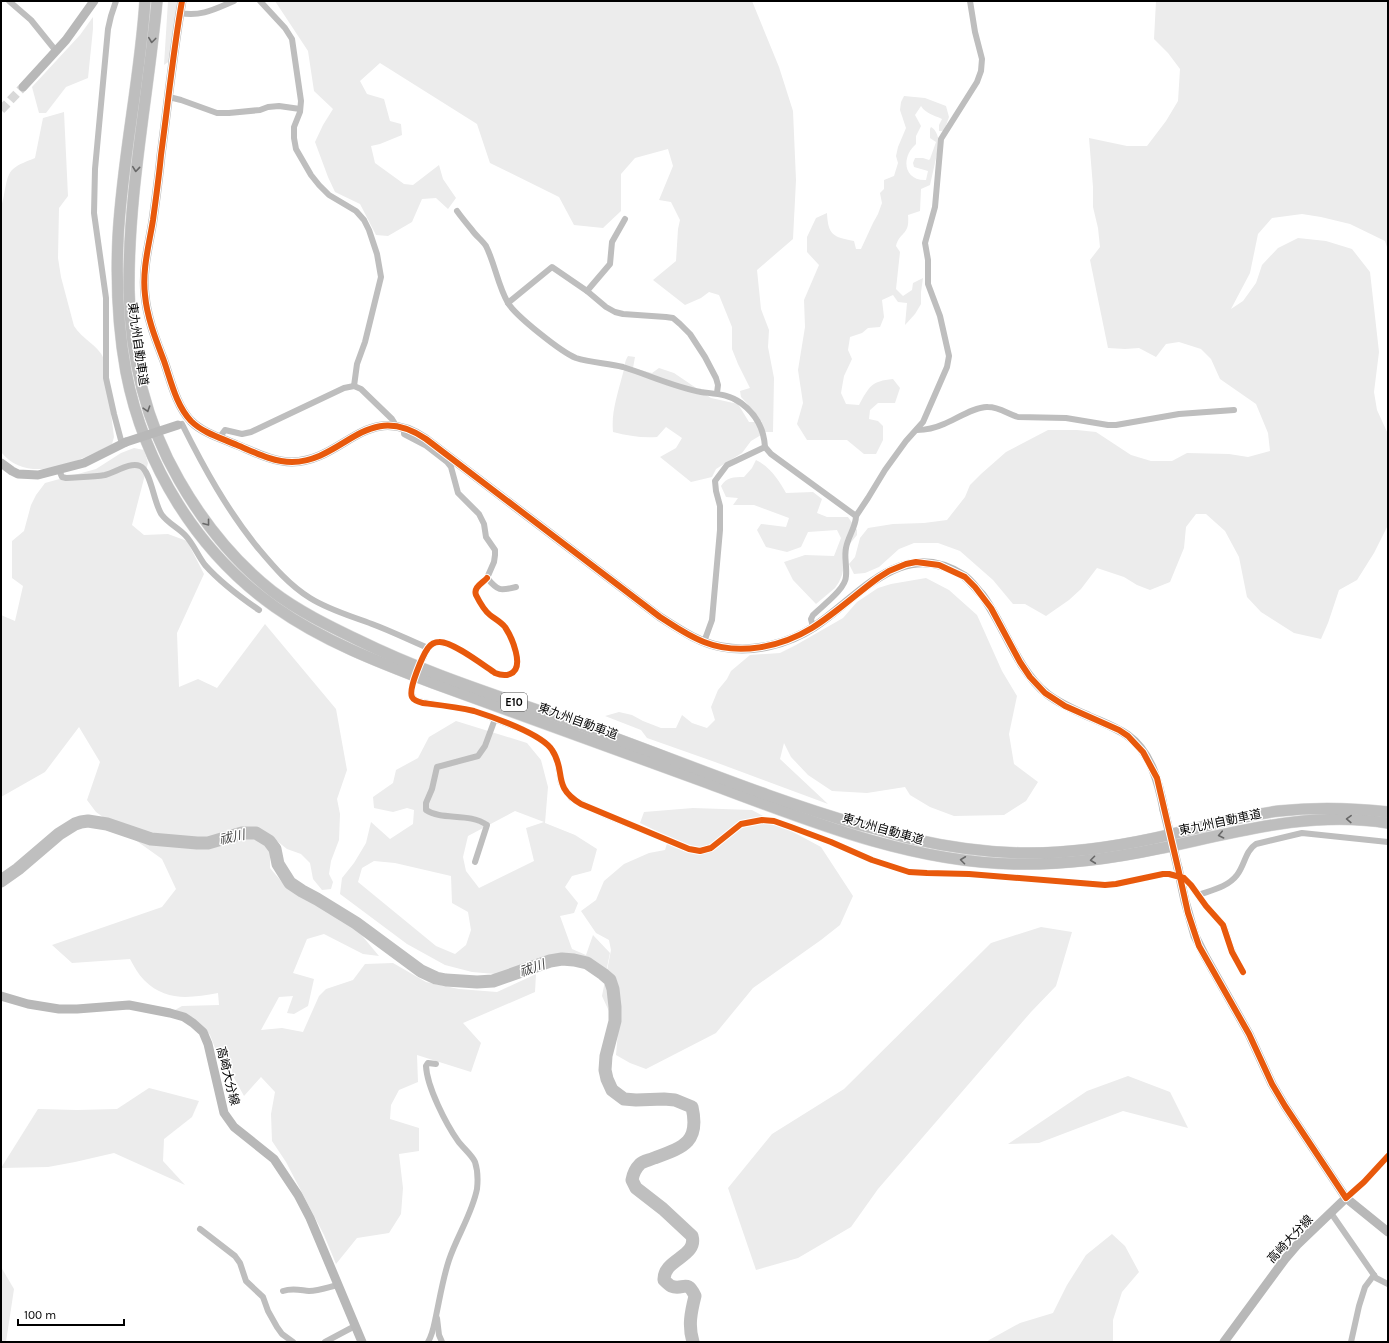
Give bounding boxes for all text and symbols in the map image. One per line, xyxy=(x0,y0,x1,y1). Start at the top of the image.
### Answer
one-way arrow xyxy=(148,37,157,43)
one-way arrow xyxy=(132,166,141,172)
street label: 東九州自動車道 xyxy=(125,301,151,387)
one-way arrow xyxy=(143,405,151,412)
one-way arrow xyxy=(203,519,210,526)
road number: E10 xyxy=(501,693,527,711)
street label: 東九州自動車道 xyxy=(536,700,620,742)
street label: 東九州自動車道 xyxy=(1177,806,1263,838)
street label: 東九州自動車道 xyxy=(841,811,925,847)
one-way arrow xyxy=(1346,815,1352,824)
water label: 祓川 xyxy=(218,826,248,847)
one-way arrow xyxy=(1218,831,1224,839)
one-way arrow xyxy=(1090,855,1096,864)
one-way arrow xyxy=(960,856,967,865)
water label: 祓川 xyxy=(517,956,549,979)
street label: 高崎大分線 xyxy=(214,1045,242,1107)
street label: 高崎大分線 xyxy=(1264,1212,1316,1266)
scale bar xyxy=(18,1301,124,1327)
text: 100 m xyxy=(24,1308,56,1322)

